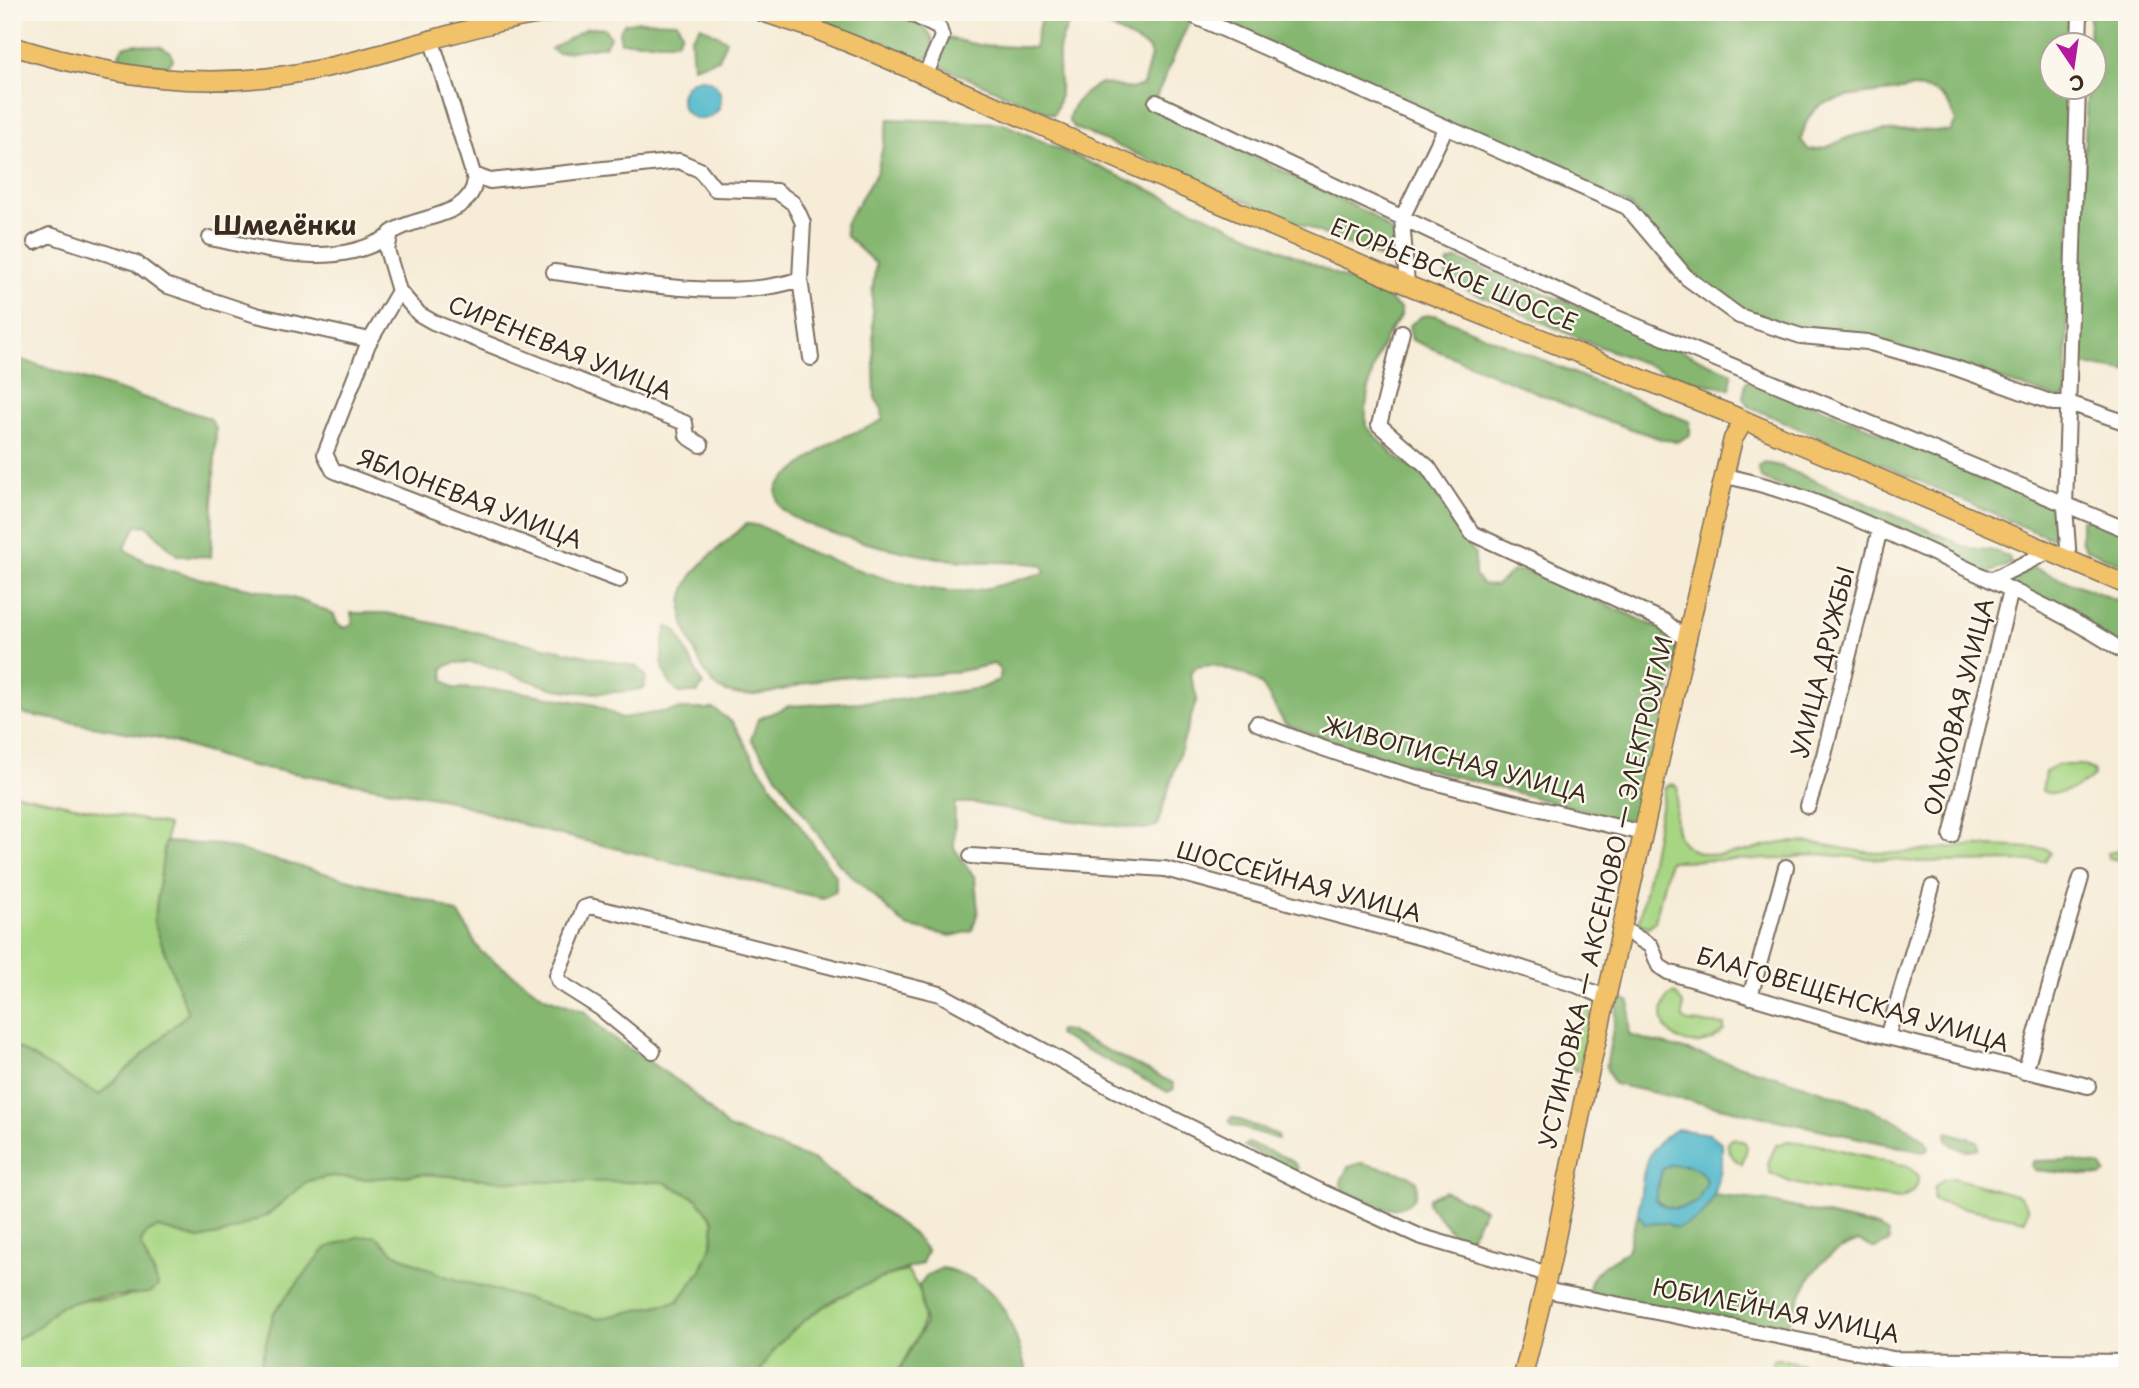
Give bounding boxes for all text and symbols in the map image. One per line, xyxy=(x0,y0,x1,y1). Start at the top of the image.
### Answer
north arrow xyxy=(2038,32,2108,102)
text: С xyxy=(2067,68,2087,99)
district label: Шмелёнки xyxy=(213,205,357,244)
street label: ЕГОРЬЕВСКОЕ ШОССЕ xyxy=(1326,208,1583,339)
street label: СИРЕНЕВАЯ УЛИЦА xyxy=(443,286,678,408)
street label: ЯБЛОНЕВАЯ УЛИЦА xyxy=(353,439,588,557)
street label: УЛИЦА ДРУЖБЫ xyxy=(1781,562,1862,761)
street label: ОЛЬХОВАЯ УЛИЦА xyxy=(1914,594,2002,819)
street label: УСТИНОВКА — АКСЕНОВО — ЭЛЕКТРОУГЛИ xyxy=(1528,632,1681,1151)
street label: ЖИВОПИСНАЯ УЛИЦА xyxy=(1319,706,1592,811)
street label: ШОССЕЙНАЯ УЛИЦА xyxy=(1173,831,1426,930)
street label: БЛАГОВЕЩЕНСКАЯ УЛИЦА xyxy=(1693,937,2014,1060)
street label: ЮБИЛЕЙНАЯ УЛИЦА xyxy=(1650,1268,1903,1351)

